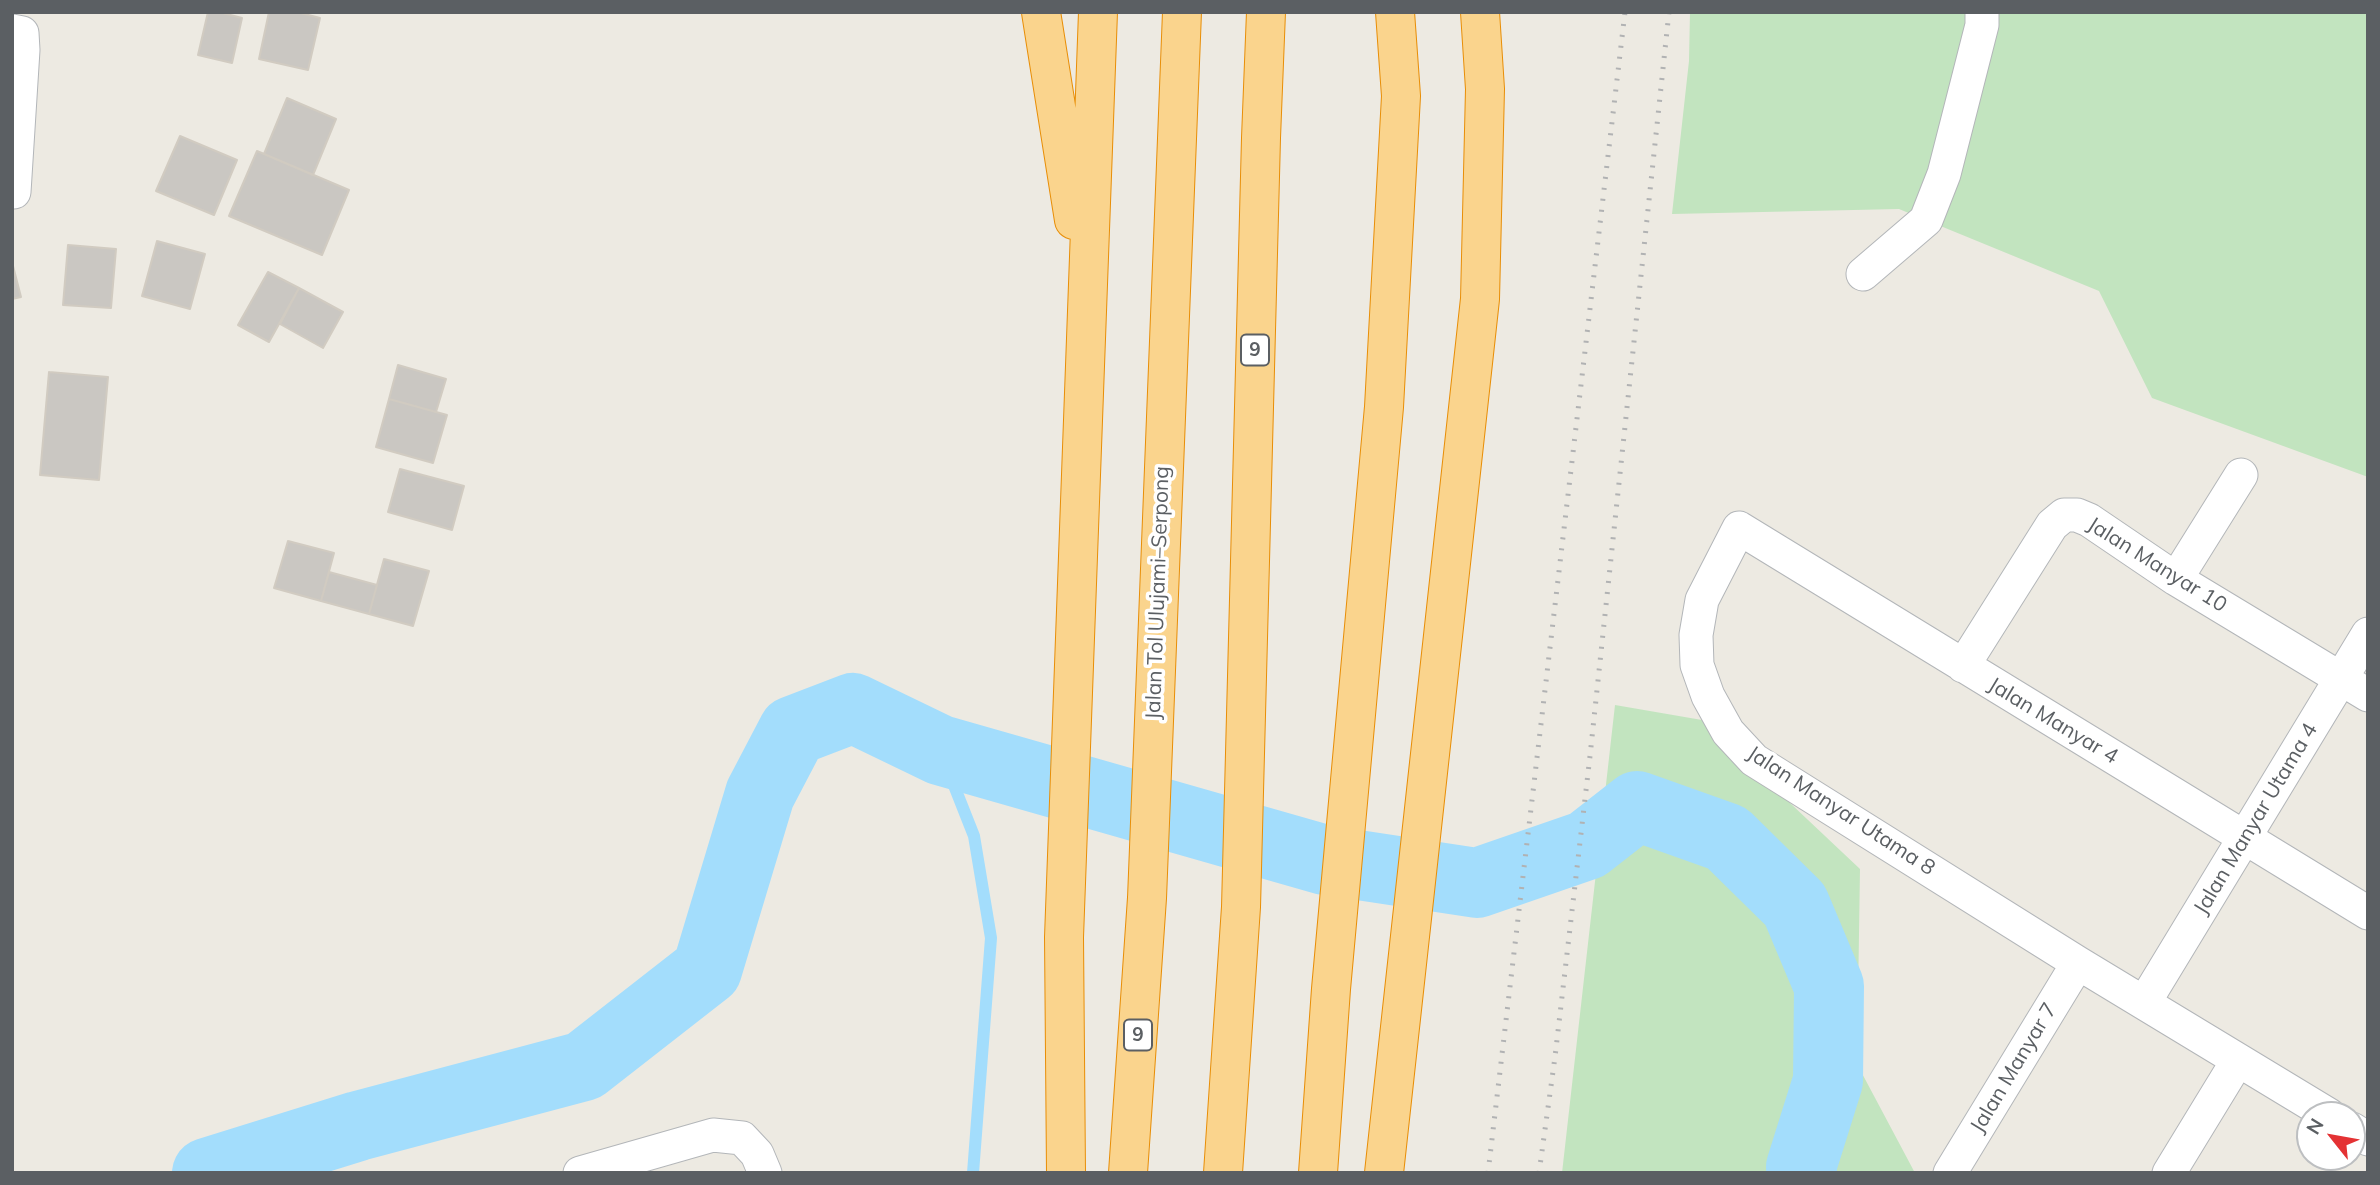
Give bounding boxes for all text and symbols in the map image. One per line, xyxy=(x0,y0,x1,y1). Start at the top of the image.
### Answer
road number: 9 xyxy=(1241,334,1269,366)
street label: Jalan Tol Ulujami–Serpong xyxy=(1141,466,1175,720)
street label: Jalan Manyar 10 xyxy=(2083,512,2231,618)
street label: Jalan Manyar 4 xyxy=(1984,672,2122,770)
street label: Jalan Manyar Utama 4 xyxy=(2189,719,2323,919)
street label: Jalan Manyar Utama 8 xyxy=(1742,741,1940,881)
street label: Jalan Manyar 7 xyxy=(1965,999,2063,1137)
road number: 9 xyxy=(1124,1020,1152,1050)
north arrow xyxy=(2296,1101,2366,1171)
text: N xyxy=(2301,1114,2329,1139)

